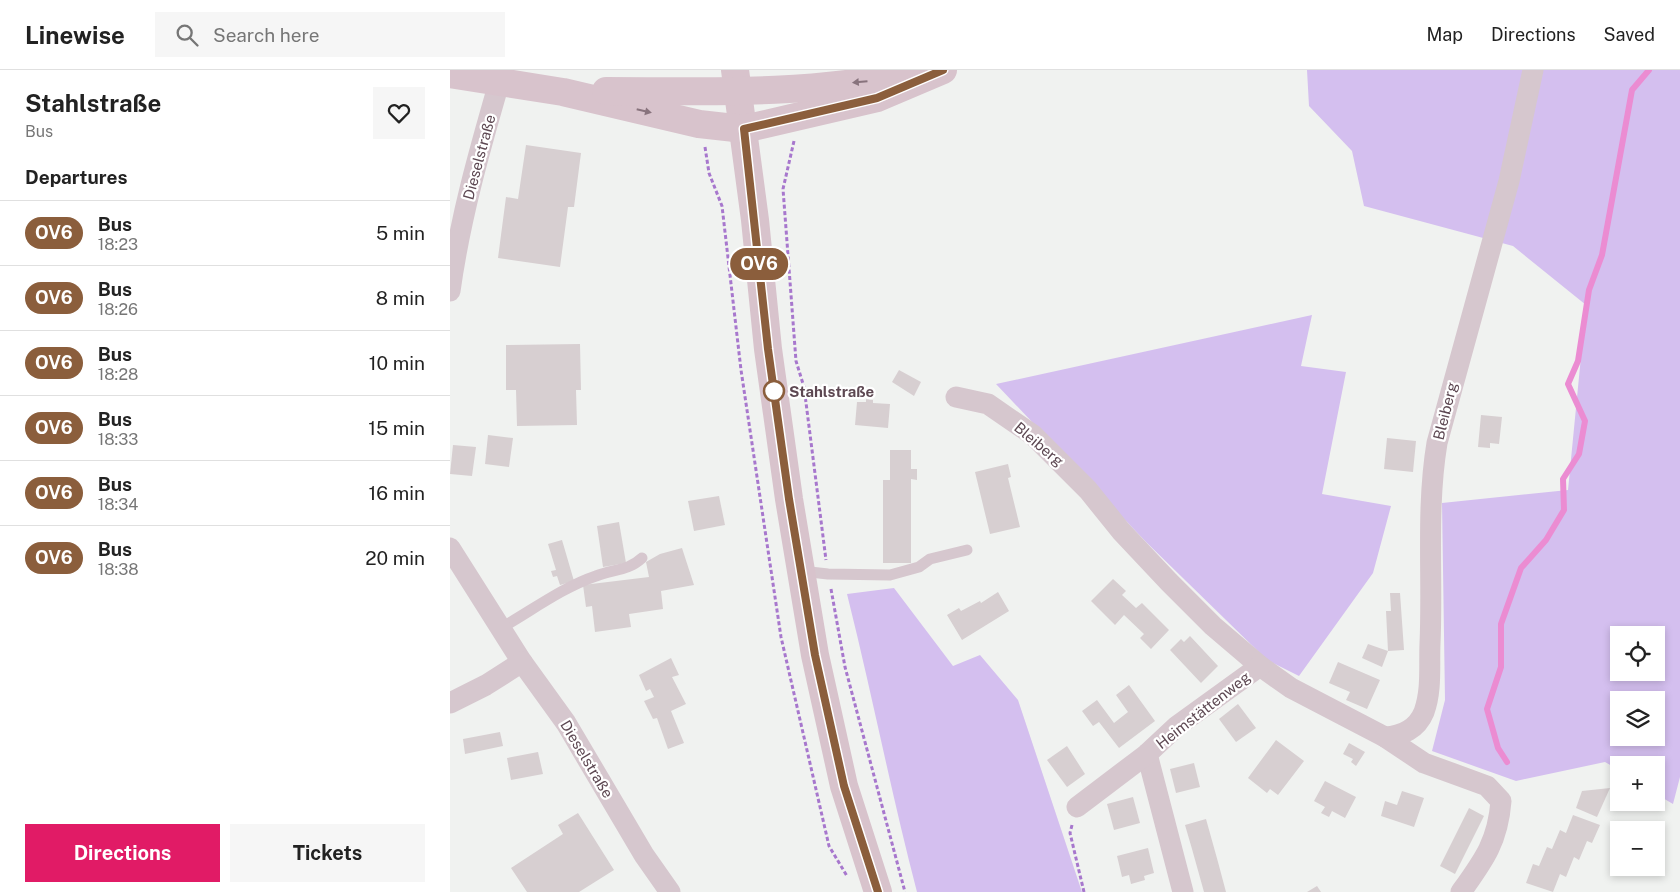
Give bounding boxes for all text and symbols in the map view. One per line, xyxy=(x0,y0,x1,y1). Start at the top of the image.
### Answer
search box xyxy=(155,12,505,57)
text: Linewise xyxy=(25,21,125,49)
icon: search xyxy=(173,21,201,49)
text: Search here xyxy=(213,24,320,46)
text: Map xyxy=(1426,24,1463,45)
text: Directions xyxy=(1491,24,1576,45)
text: Saved xyxy=(1604,24,1655,45)
one-way arrow xyxy=(851,78,867,86)
button: heart xyxy=(373,87,425,139)
text: Stahlstraße xyxy=(25,89,161,117)
one-way arrow xyxy=(636,107,652,115)
street label: Dieselstraße xyxy=(459,113,499,201)
text: Bus xyxy=(25,122,53,141)
text: Departures xyxy=(25,166,128,188)
text: Bus xyxy=(98,213,132,235)
text: OV6 xyxy=(35,222,73,243)
text: 5 min xyxy=(376,222,425,244)
text: 18:23 xyxy=(98,235,138,254)
line badge: OV6 xyxy=(730,248,788,280)
text: OV6 xyxy=(740,253,778,274)
text: Bus xyxy=(98,278,132,300)
text: OV6 xyxy=(35,287,73,308)
text: 8 min xyxy=(376,287,425,309)
text: 18:26 xyxy=(98,300,138,319)
text: Bus xyxy=(98,343,132,365)
text: OV6 xyxy=(35,352,73,373)
text: 10 min xyxy=(369,352,425,374)
text: 18:28 xyxy=(98,365,138,384)
marker: Stahlstraße xyxy=(763,380,785,402)
street label: Bleiberg xyxy=(1430,380,1460,442)
place label: Stahlstraße xyxy=(789,383,874,400)
text: Bus xyxy=(98,408,132,430)
text: OV6 xyxy=(35,417,73,438)
text: 15 min xyxy=(368,417,425,439)
street label: Bleiberg xyxy=(1011,419,1067,469)
text: 18:33 xyxy=(98,430,138,449)
text: Bus xyxy=(98,473,132,495)
text: OV6 xyxy=(35,482,73,503)
text: 16 min xyxy=(369,482,425,504)
text: 18:34 xyxy=(98,495,138,514)
text: Bus xyxy=(98,538,132,560)
text: OV6 xyxy=(35,547,73,568)
text: 20 min xyxy=(365,547,425,569)
text: 18:38 xyxy=(98,560,139,579)
map controls xyxy=(1610,626,1665,876)
button: locate xyxy=(1610,626,1665,681)
street label: Heimstättenweg xyxy=(1153,668,1253,752)
button: layers xyxy=(1610,691,1665,746)
street label: Dieselstraße xyxy=(557,717,617,801)
button: + xyxy=(1610,756,1665,811)
button: − xyxy=(1610,821,1665,876)
button: Directions xyxy=(25,824,220,882)
button: Tickets xyxy=(230,824,425,882)

